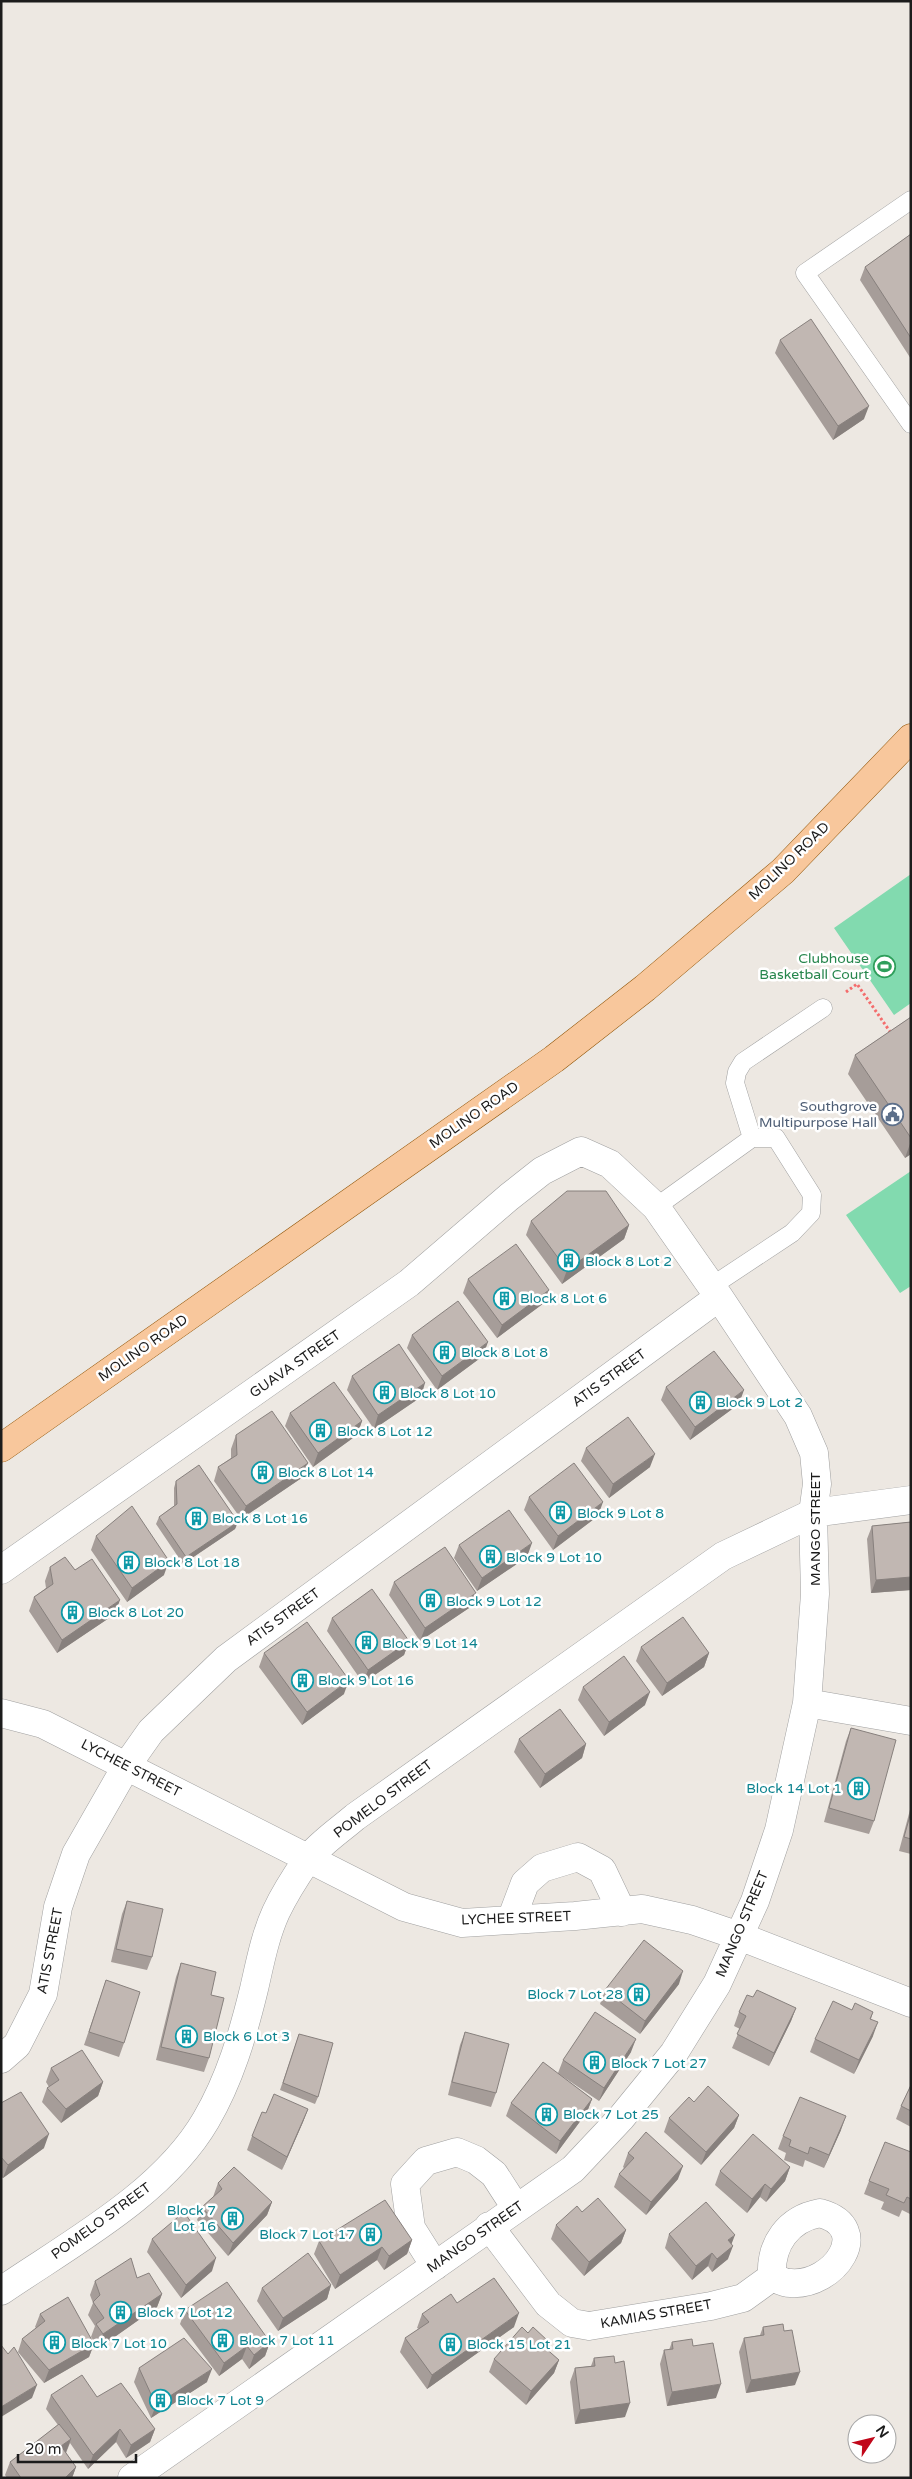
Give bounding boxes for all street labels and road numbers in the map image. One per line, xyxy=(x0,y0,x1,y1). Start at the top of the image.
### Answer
street label: MOLINO ROAD xyxy=(745,818,833,904)
street label: MOLINO ROAD xyxy=(426,1078,522,1152)
street label: MOLINO ROAD xyxy=(95,1311,191,1385)
street label: GUAVA STREET xyxy=(246,1326,344,1402)
street label: ATIS STREET xyxy=(569,1345,650,1411)
street label: MANGO STREET xyxy=(807,1472,824,1586)
street label: ATIS STREET xyxy=(243,1584,324,1650)
street label: LYCHEE STREET xyxy=(78,1735,184,1801)
street label: POMELO STREET xyxy=(330,1756,436,1842)
street label: MANGO STREET xyxy=(712,1868,772,1980)
street label: ATIS STREET xyxy=(33,1906,67,1995)
street label: LYCHEE STREET xyxy=(461,1908,572,1928)
street label: POMELO STREET xyxy=(48,2179,155,2263)
street label: MANGO STREET xyxy=(424,2197,527,2277)
street label: KAMIAS STREET xyxy=(599,2296,713,2332)

